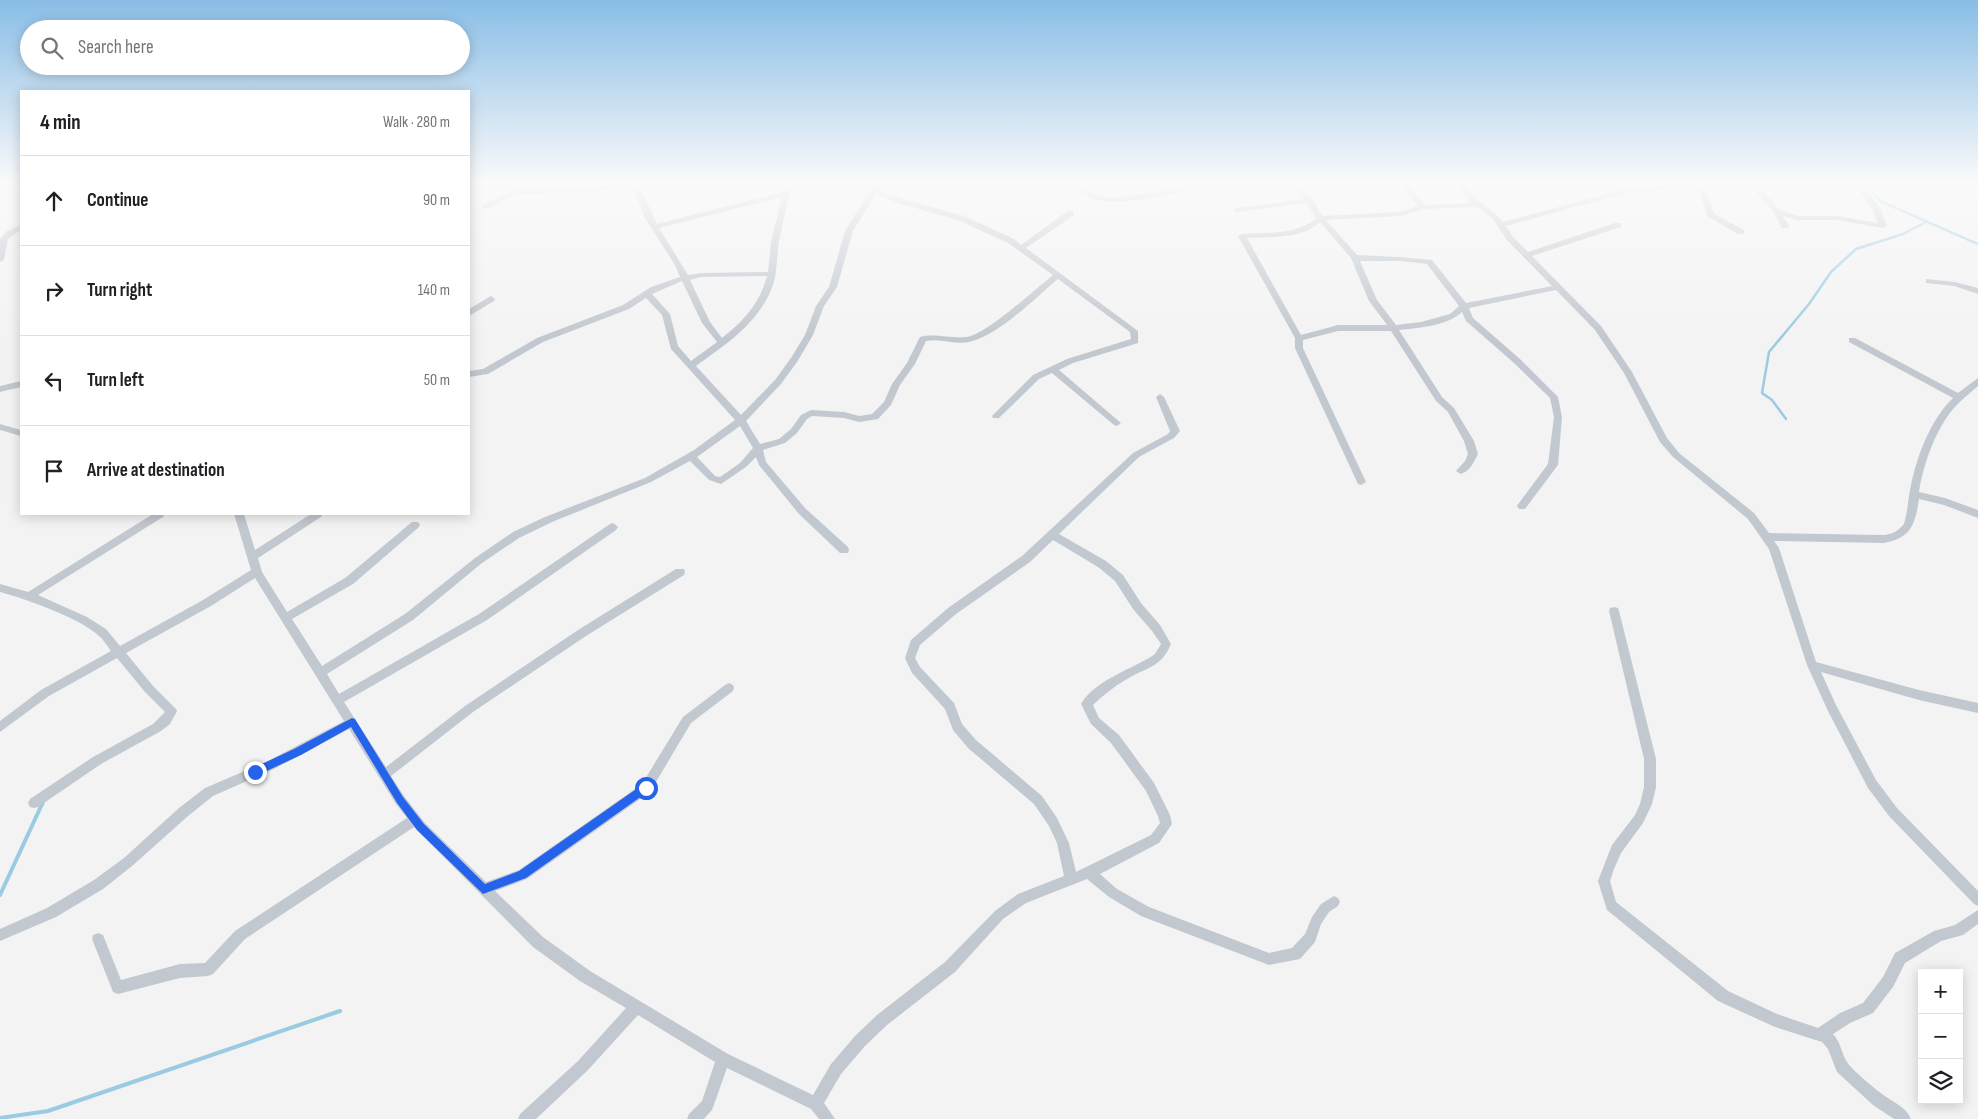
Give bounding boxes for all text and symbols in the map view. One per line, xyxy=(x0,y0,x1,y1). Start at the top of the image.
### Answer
search box xyxy=(20,20,470,75)
icon: search xyxy=(38,34,66,62)
text: Search here xyxy=(78,36,154,59)
text: 4 min xyxy=(40,110,81,135)
text: Walk · 280 m xyxy=(383,113,450,132)
icon: ahead xyxy=(40,187,68,215)
text: Continue xyxy=(87,189,148,212)
text: 90 m xyxy=(423,191,450,210)
icon: right xyxy=(40,277,68,305)
text: Turn right xyxy=(87,279,152,302)
text: 140 m xyxy=(418,281,450,300)
icon: left xyxy=(40,367,68,395)
text: Turn left xyxy=(87,369,144,392)
text: 50 m xyxy=(424,371,450,390)
icon: arrive xyxy=(40,457,68,485)
text: Arrive at destination xyxy=(87,459,225,482)
route end xyxy=(244,761,267,784)
route start xyxy=(635,777,658,800)
map controls xyxy=(1918,969,1963,1104)
button: + xyxy=(1918,969,1963,1014)
button: − xyxy=(1918,1014,1963,1059)
button: layers xyxy=(1918,1059,1963,1104)

